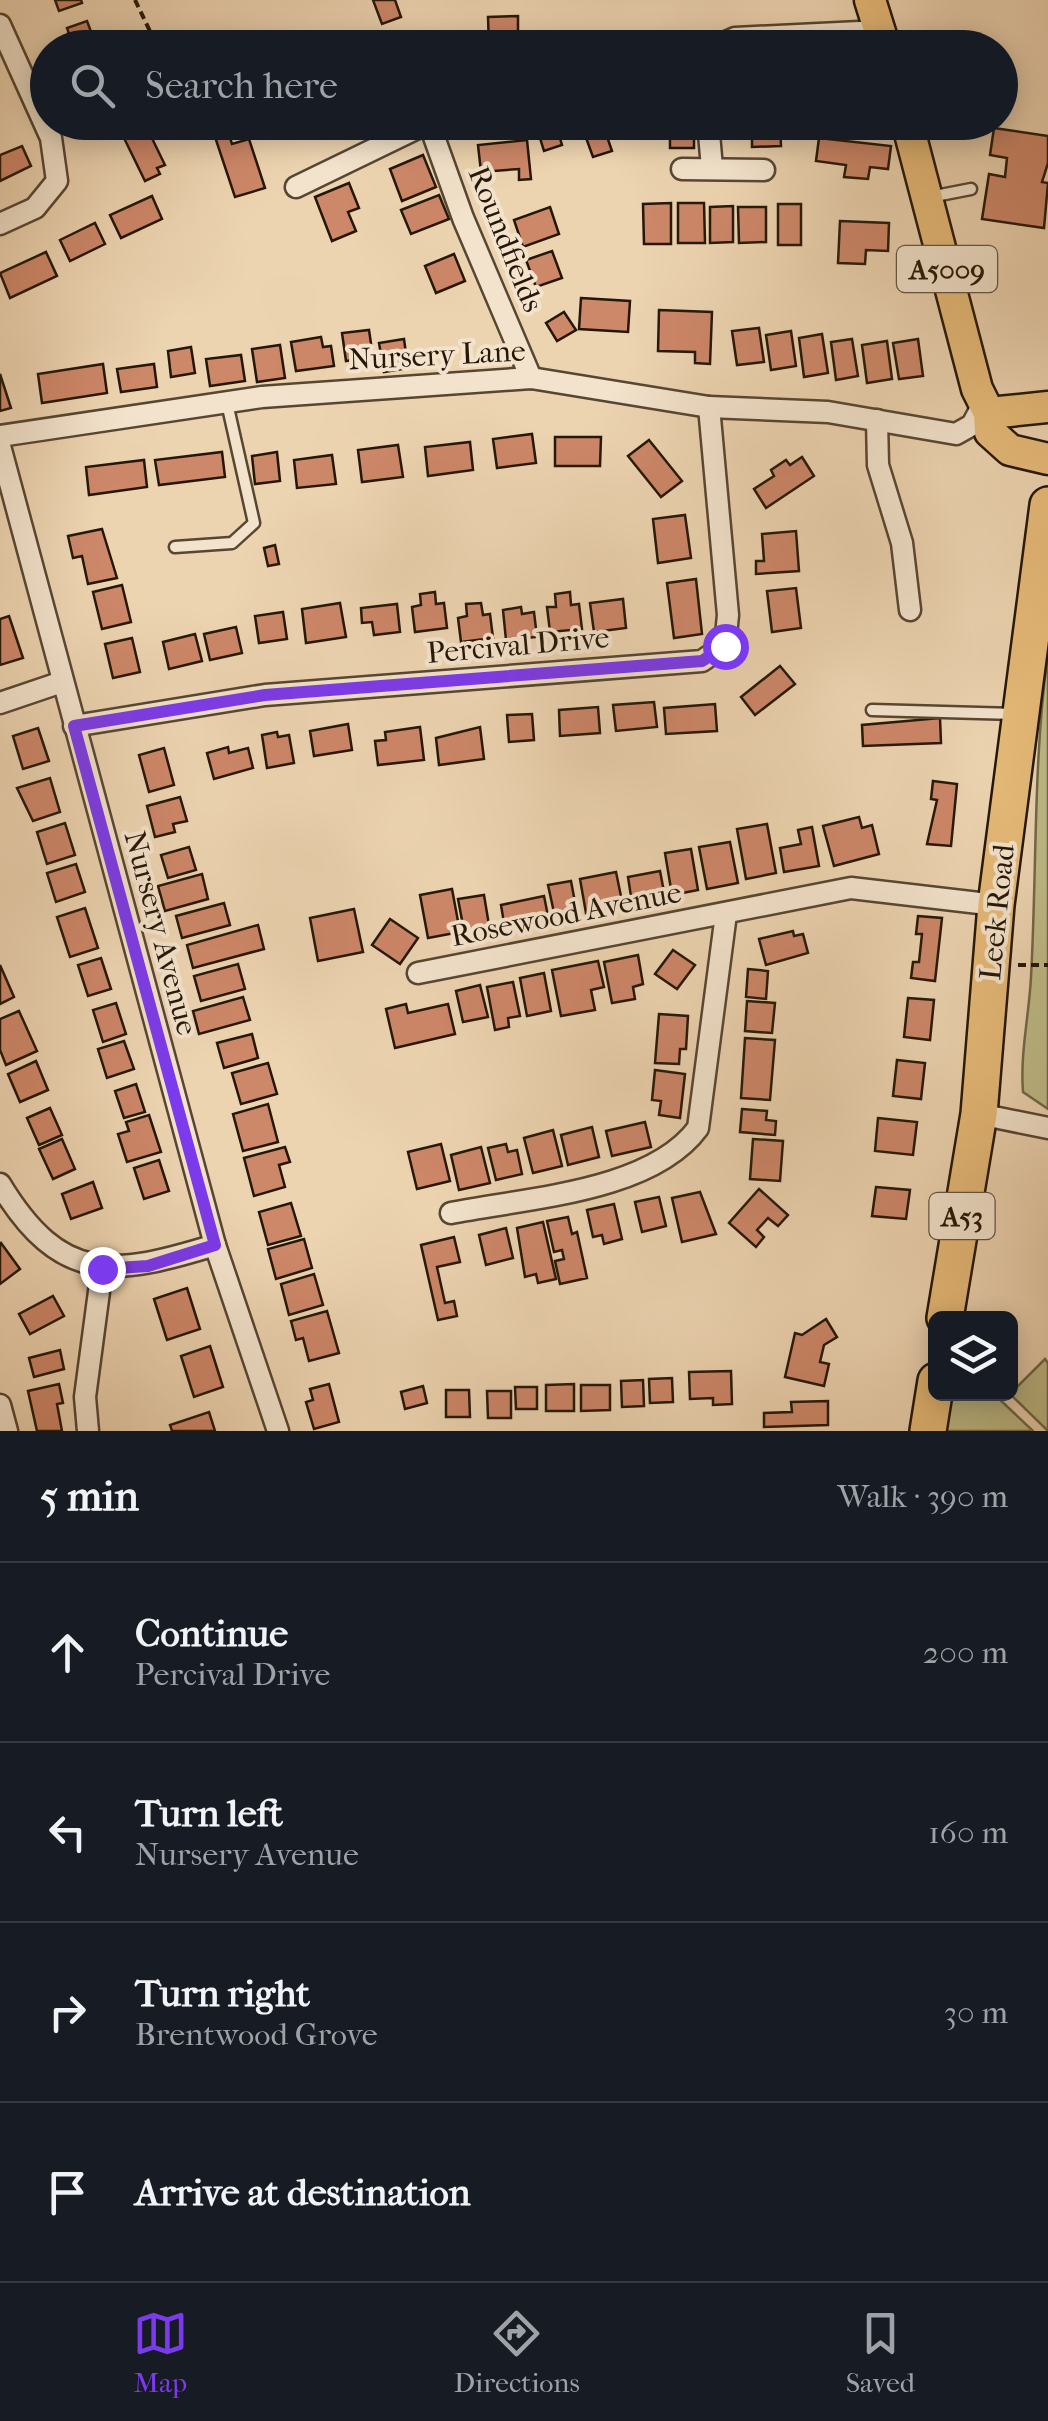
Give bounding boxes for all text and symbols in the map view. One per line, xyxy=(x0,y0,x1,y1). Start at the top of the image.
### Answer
search box xyxy=(30,30,1018,140)
icon: search xyxy=(65,58,120,113)
text: Search here xyxy=(145,63,338,108)
street label: Roundfields xyxy=(460,161,551,317)
road number: A5009 xyxy=(897,246,997,292)
street label: Nursery Lane xyxy=(348,333,527,378)
street label: Percival Drive xyxy=(425,620,611,671)
route start xyxy=(703,624,749,670)
street label: Nursery Avenue xyxy=(116,827,205,1039)
street label: Leek Road xyxy=(973,842,1022,982)
street label: Rosewood Avenue xyxy=(448,875,684,954)
road number: A53 xyxy=(930,1193,994,1239)
route end xyxy=(80,1247,126,1293)
map controls xyxy=(928,1311,1018,1401)
button: layers xyxy=(928,1311,1018,1401)
text: 5 min xyxy=(40,1472,139,1521)
text: Walk · 390 m xyxy=(837,1478,1008,1515)
text: Continue xyxy=(135,1611,288,1656)
icon: ahead xyxy=(40,1625,95,1680)
text: 200 m xyxy=(923,1634,1008,1671)
text: Percival Drive xyxy=(135,1656,330,1693)
text: Turn left xyxy=(135,1791,283,1836)
icon: left xyxy=(40,1805,95,1860)
text: 160 m xyxy=(928,1814,1008,1851)
text: Nursery Avenue xyxy=(135,1836,359,1873)
text: Turn right xyxy=(135,1971,310,2016)
icon: right xyxy=(40,1985,95,2040)
text: 30 m xyxy=(944,1994,1008,2031)
text: Brentwood Grove xyxy=(135,2016,378,2053)
icon: arrive xyxy=(40,2165,95,2220)
text: Arrive at destination xyxy=(135,2170,471,2215)
tab: Map xyxy=(133,2306,188,2399)
tab: Directions xyxy=(454,2306,580,2399)
tab: Saved xyxy=(846,2306,915,2399)

